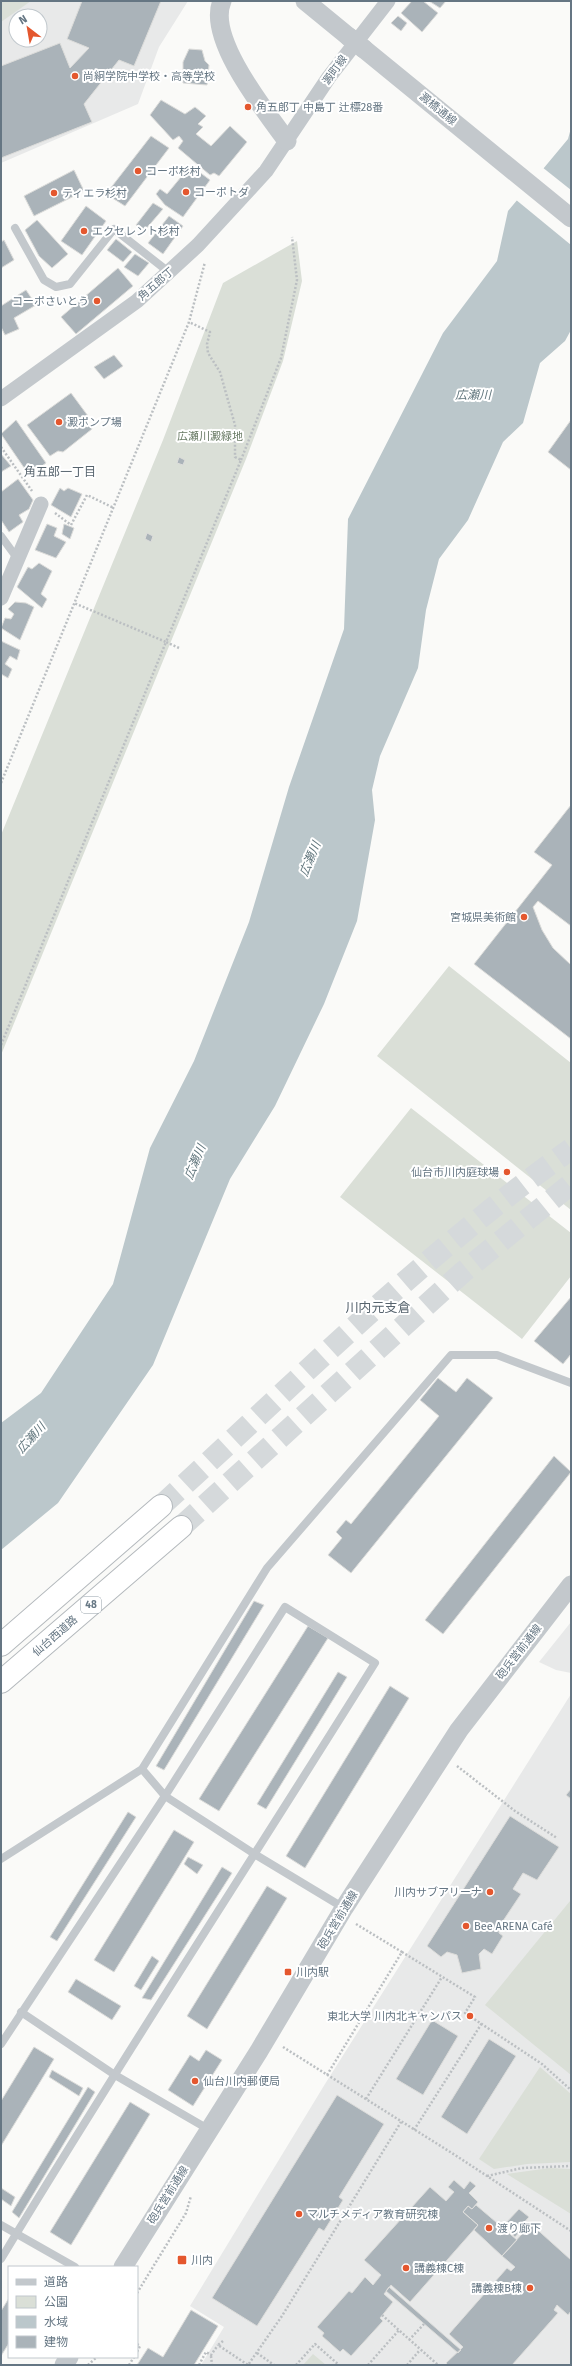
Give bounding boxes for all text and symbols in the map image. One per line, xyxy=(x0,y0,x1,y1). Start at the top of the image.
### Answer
north arrow xyxy=(8,8,48,48)
text: N xyxy=(17,12,30,27)
street label: 澱町線 xyxy=(320,53,350,87)
place label: 尚絅学院中学校・高等学校 xyxy=(83,70,215,83)
marker: 尚絅学院中学校・高等学校 xyxy=(70,71,80,81)
street label: 澱橋通線 xyxy=(417,90,459,128)
place label: 角五郎丁 中島丁 辻標28番 xyxy=(256,101,383,114)
marker: 角五郎丁 中島丁 辻標28番 xyxy=(243,102,253,112)
place label: コーポ杉村 xyxy=(146,165,201,178)
marker: コーポ杉村 xyxy=(133,166,143,176)
place label: コーポトダ xyxy=(194,186,249,199)
place label: ティエラ杉村 xyxy=(62,187,127,200)
marker: コーポトダ xyxy=(181,187,191,197)
marker: ティエラ杉村 xyxy=(49,188,59,198)
place label: エクセレント杉村 xyxy=(92,225,180,238)
marker: エクセレント杉村 xyxy=(79,226,89,236)
street label: 角五郎丁 xyxy=(135,265,177,303)
place label: コーポさいとう xyxy=(12,295,89,308)
marker: コーポさいとう xyxy=(92,296,102,306)
water label: 広瀬川 xyxy=(455,388,493,402)
place label: 澱ポンプ場 xyxy=(67,416,122,429)
marker: 澱ポンプ場 xyxy=(54,417,64,427)
park label: 広瀬川澱緑地 xyxy=(177,430,243,443)
district label: 角五郎一丁目 xyxy=(24,465,96,479)
water label: 広瀬川 xyxy=(297,838,324,878)
place label: 宮城県美術館 xyxy=(450,911,516,924)
marker: 宮城県美術館 xyxy=(519,912,529,922)
water label: 広瀬川 xyxy=(182,1141,209,1181)
place label: 仙台市川内庭球場 xyxy=(411,1166,499,1179)
marker: 仙台市川内庭球場 xyxy=(502,1167,512,1177)
district label: 川内元支倉 xyxy=(345,1300,411,1315)
water label: 広瀬川 xyxy=(14,1418,50,1456)
road number: 48 xyxy=(81,1597,101,1613)
street label: 仙台西道路 xyxy=(30,1613,80,1659)
street label: 砲兵営前通線 xyxy=(494,1622,544,1682)
place label: 川内サブアリーナ xyxy=(394,1886,482,1899)
marker: 川内サブアリーナ xyxy=(485,1887,495,1897)
street label: 砲兵営前通線 xyxy=(315,1888,361,1952)
place label: Bee ARENA Café xyxy=(474,1920,553,1933)
marker: Bee ARENA Café xyxy=(461,1921,471,1931)
place label: 川内駅 xyxy=(296,1966,329,1979)
marker: 川内駅 xyxy=(283,1967,293,1977)
place label: 東北大学 川内北キャンパス xyxy=(327,2010,462,2023)
marker: 東北大学 川内北キャンパス xyxy=(465,2011,475,2021)
place label: 仙台川内郵便局 xyxy=(203,2075,280,2088)
marker: 仙台川内郵便局 xyxy=(190,2076,200,2086)
street label: 砲兵営前通線 xyxy=(145,2164,191,2226)
place label: マルチメディア教育研究棟 xyxy=(307,2208,438,2221)
marker: マルチメディア教育研究棟 xyxy=(294,2209,304,2219)
place label: 渡り廊下 xyxy=(497,2222,541,2235)
marker: 渡り廊下 xyxy=(484,2223,494,2233)
marker: 川内 xyxy=(176,2254,188,2266)
place label: 川内 xyxy=(191,2254,213,2267)
place label: 講義棟C棟 xyxy=(414,2262,464,2275)
marker: 講義棟C棟 xyxy=(401,2263,411,2273)
legend xyxy=(8,2266,138,2358)
text: 道路 xyxy=(44,2275,68,2289)
place label: 講義棟B棟 xyxy=(471,2282,522,2295)
marker: 講義棟B棟 xyxy=(525,2283,535,2293)
text: 公園 xyxy=(44,2295,68,2309)
text: 水域 xyxy=(44,2315,68,2329)
text: 建物 xyxy=(44,2335,68,2349)

